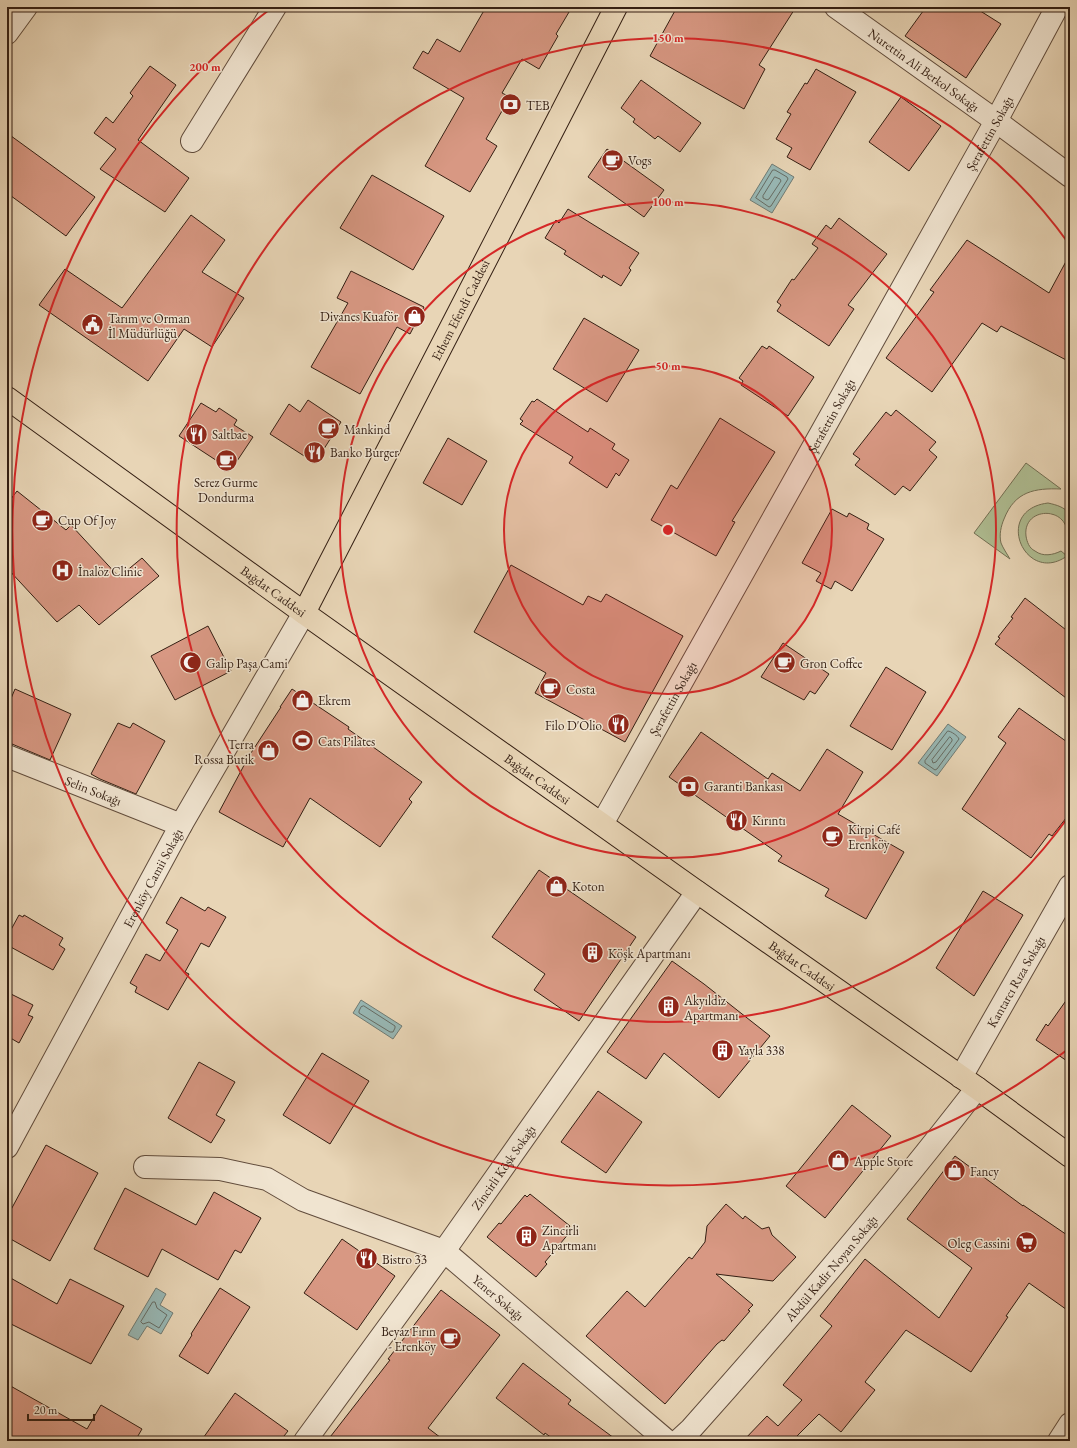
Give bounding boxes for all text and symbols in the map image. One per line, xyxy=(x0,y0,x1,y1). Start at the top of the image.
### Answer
street label: Nurettin Ali Berkol Sokağı xyxy=(865,25,983,116)
text: 150 m xyxy=(652,30,684,46)
text: 200 m xyxy=(189,59,221,75)
bank icon: TEB xyxy=(497,92,523,118)
street label: Şerafettin Sokağı xyxy=(962,93,1017,174)
place label: TEB xyxy=(526,97,550,114)
cafe icon: Vogs xyxy=(600,147,626,173)
place label: Vogs xyxy=(628,152,652,169)
text: 100 m xyxy=(652,194,684,210)
street label: Ethem Efendi Caddesi xyxy=(428,257,494,363)
shop icon: Divanes Kuaför xyxy=(401,303,427,329)
place label: Divanes Kuaför xyxy=(320,308,399,325)
place label: Tarım ve Orman İl Müdürlüğü xyxy=(108,310,190,342)
public building icon: Tarım ve Orman İl Müdürlüğü xyxy=(79,312,105,338)
text: 50 m xyxy=(655,358,681,374)
street label: Şerafettin Sokağı xyxy=(804,376,859,456)
cafe icon: Mankind xyxy=(316,416,342,442)
restaurant icon: Saltbae xyxy=(183,421,209,447)
place label: Mankind xyxy=(344,421,391,438)
place label: Saltbae xyxy=(212,426,247,443)
restaurant icon: Banko Burger xyxy=(302,439,328,465)
place label: Banko Burger xyxy=(330,444,399,461)
cafe icon: Serez Gurme Dondurma xyxy=(213,447,239,473)
place label: Serez Gurme Dondurma xyxy=(194,474,258,506)
cafe icon: Cup Of Joy xyxy=(29,507,55,533)
place label: Cup Of Joy xyxy=(58,512,117,529)
centre of rings xyxy=(661,523,675,537)
hospital icon: İnalöz Clinic xyxy=(50,558,76,584)
street label: Bağdat Caddesi xyxy=(237,562,309,621)
place label: İnalöz Clinic xyxy=(78,563,142,580)
mosque icon: Galip Paşa Cami xyxy=(178,650,204,676)
cafe icon: Gron Coffee xyxy=(772,650,798,676)
place label: Galip Paşa Cami xyxy=(206,655,288,672)
place label: Gron Coffee xyxy=(800,655,863,672)
street label: Şerafettin Sokağı xyxy=(645,658,701,739)
cafe icon: Costa xyxy=(537,676,563,702)
place label: Costa xyxy=(566,681,596,698)
shop icon: Ekrem xyxy=(289,687,315,713)
place label: Ekrem xyxy=(318,692,351,709)
restaurant icon: Filo D'Olio xyxy=(605,712,631,738)
place label: Filo D'Olio xyxy=(545,717,602,734)
sports icon: Cats Pilates xyxy=(289,728,315,754)
place label: Cats Pilates xyxy=(318,733,375,750)
place label: Terra Rossa Butik xyxy=(194,736,255,768)
shop icon: Terra Rossa Butik xyxy=(256,738,282,764)
street label: Bağdat Caddesi xyxy=(501,750,574,808)
street label: Selin Sokağı xyxy=(63,772,124,810)
bank icon: Garanti Bankası xyxy=(675,773,701,799)
place label: Garanti Bankası xyxy=(704,778,783,795)
restaurant icon: Kırıntı xyxy=(723,807,749,833)
place label: Kırıntı xyxy=(752,812,786,829)
place label: Kirpi Café Erenköy xyxy=(848,821,900,853)
cafe icon: Kirpi Café Erenköy xyxy=(819,823,845,849)
street label: Erenköy Camii Sokağı xyxy=(119,826,187,931)
shop icon: Koton xyxy=(543,873,569,899)
place label: Koton xyxy=(572,878,605,895)
street label: Kantarcı Rıza Sokağı xyxy=(983,933,1049,1031)
street label: Bağdat Caddesi xyxy=(766,937,838,995)
building icon: Köşk Apartmanı xyxy=(579,940,605,966)
place label: Köşk Apartmanı xyxy=(608,945,691,962)
place label: Akyıldız Apartmanı xyxy=(683,992,738,1024)
building icon: Akyıldız Apartmanı xyxy=(655,994,681,1020)
building icon: Yayla 338 xyxy=(710,1037,736,1063)
place label: Yayla 338 xyxy=(738,1042,785,1059)
street label: Zincirli Köşk Sokağı xyxy=(468,1122,539,1213)
shop icon: Apple Store xyxy=(826,1148,852,1174)
place label: Apple Store xyxy=(853,1153,913,1170)
shop icon: Fancy xyxy=(942,1158,968,1184)
place label: Fancy xyxy=(970,1163,999,1180)
street label: Abdül Kadir Noyan Sokağı xyxy=(781,1211,881,1326)
place label: Zincirli Apartmanı xyxy=(541,1222,596,1254)
building icon: Zincirli Apartmanı xyxy=(513,1224,539,1250)
supermarket icon: Oleg Cassini xyxy=(1013,1230,1039,1256)
place label: Oleg Cassini xyxy=(948,1235,1010,1252)
restaurant icon: Bistro 33 xyxy=(354,1246,380,1272)
place label: Bistro 33 xyxy=(382,1251,427,1268)
street label: Yener Sokağı xyxy=(469,1271,527,1324)
place label: Beyaz Fırın - Erenköy xyxy=(381,1323,436,1355)
cafe icon: Beyaz Fırın - Erenköy xyxy=(438,1325,464,1351)
scale bar xyxy=(28,1396,94,1422)
text: 20 m xyxy=(34,1402,58,1418)

